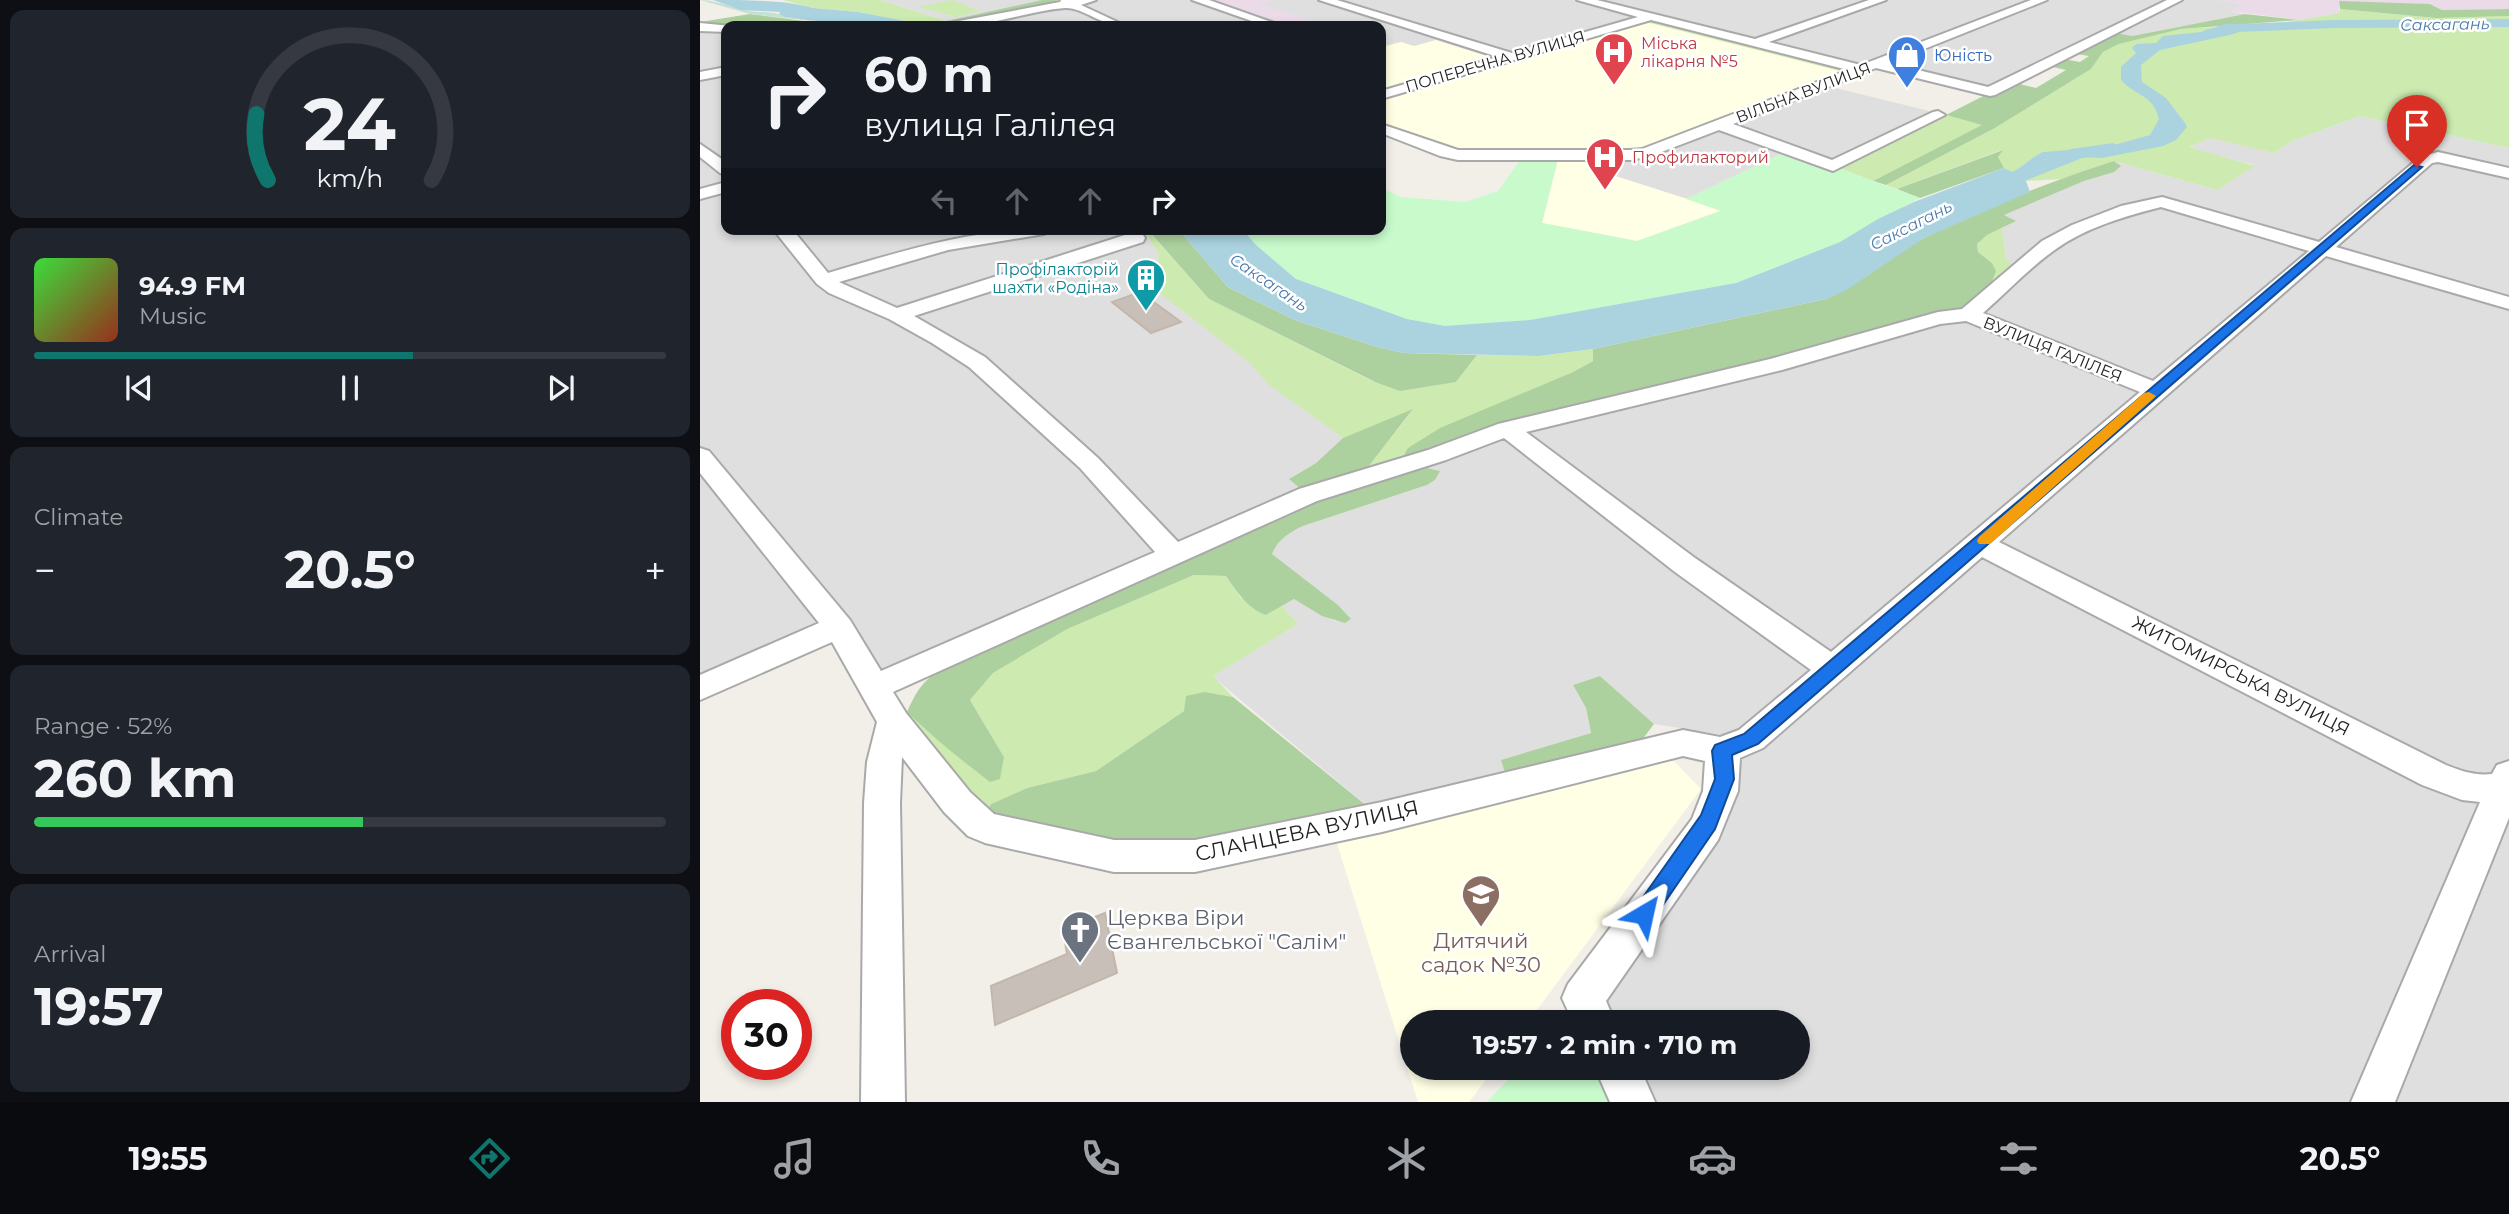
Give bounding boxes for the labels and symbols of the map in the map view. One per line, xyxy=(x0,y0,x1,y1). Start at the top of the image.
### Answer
water label: Саксагань xyxy=(2400,14,2490,35)
street label: ПОПЕРЕЧНА ВУЛИЦЯ xyxy=(1403,27,1587,96)
hospital icon: Міська лікарня №5 xyxy=(1593,31,1635,86)
place label: Міська лікарня №5 xyxy=(1641,34,1738,71)
shop icon: Юність xyxy=(1886,34,1928,89)
place label: Юність xyxy=(1934,46,1992,65)
street label: ВІЛЬНА ВУЛИЦЯ xyxy=(1733,58,1873,127)
pin xyxy=(2387,95,2447,167)
hospital icon: Профилакторий xyxy=(1584,136,1626,191)
place label: Профилакторий xyxy=(1632,148,1769,167)
water label: Саксагань xyxy=(1867,197,1955,254)
water label: Саксагань xyxy=(1226,250,1311,315)
building icon: Профілакторій шахти «Родіна» xyxy=(1125,257,1167,312)
place label: Профілакторій шахти «Родіна» xyxy=(992,260,1119,297)
street label: ВУЛИЦЯ ГАЛІЛЕЯ xyxy=(1981,313,2125,386)
street label: ЖИТОМИРСЬКА ВУЛИЦЯ xyxy=(2128,611,2354,741)
street label: СЛАНЦЕВА ВУЛИЦЯ xyxy=(1193,795,1421,866)
school or university icon: Дитячий садок №30 xyxy=(1460,873,1502,928)
position arrow xyxy=(1607,877,1681,951)
place label: Церква Віри Євангельської "Салім" xyxy=(1107,905,1346,954)
church icon: Церква Віри Євангельської "Салім" xyxy=(1059,909,1101,964)
place label: Дитячий садок №30 xyxy=(1421,928,1541,977)
speed limit sign: 30 xyxy=(721,989,812,1080)

